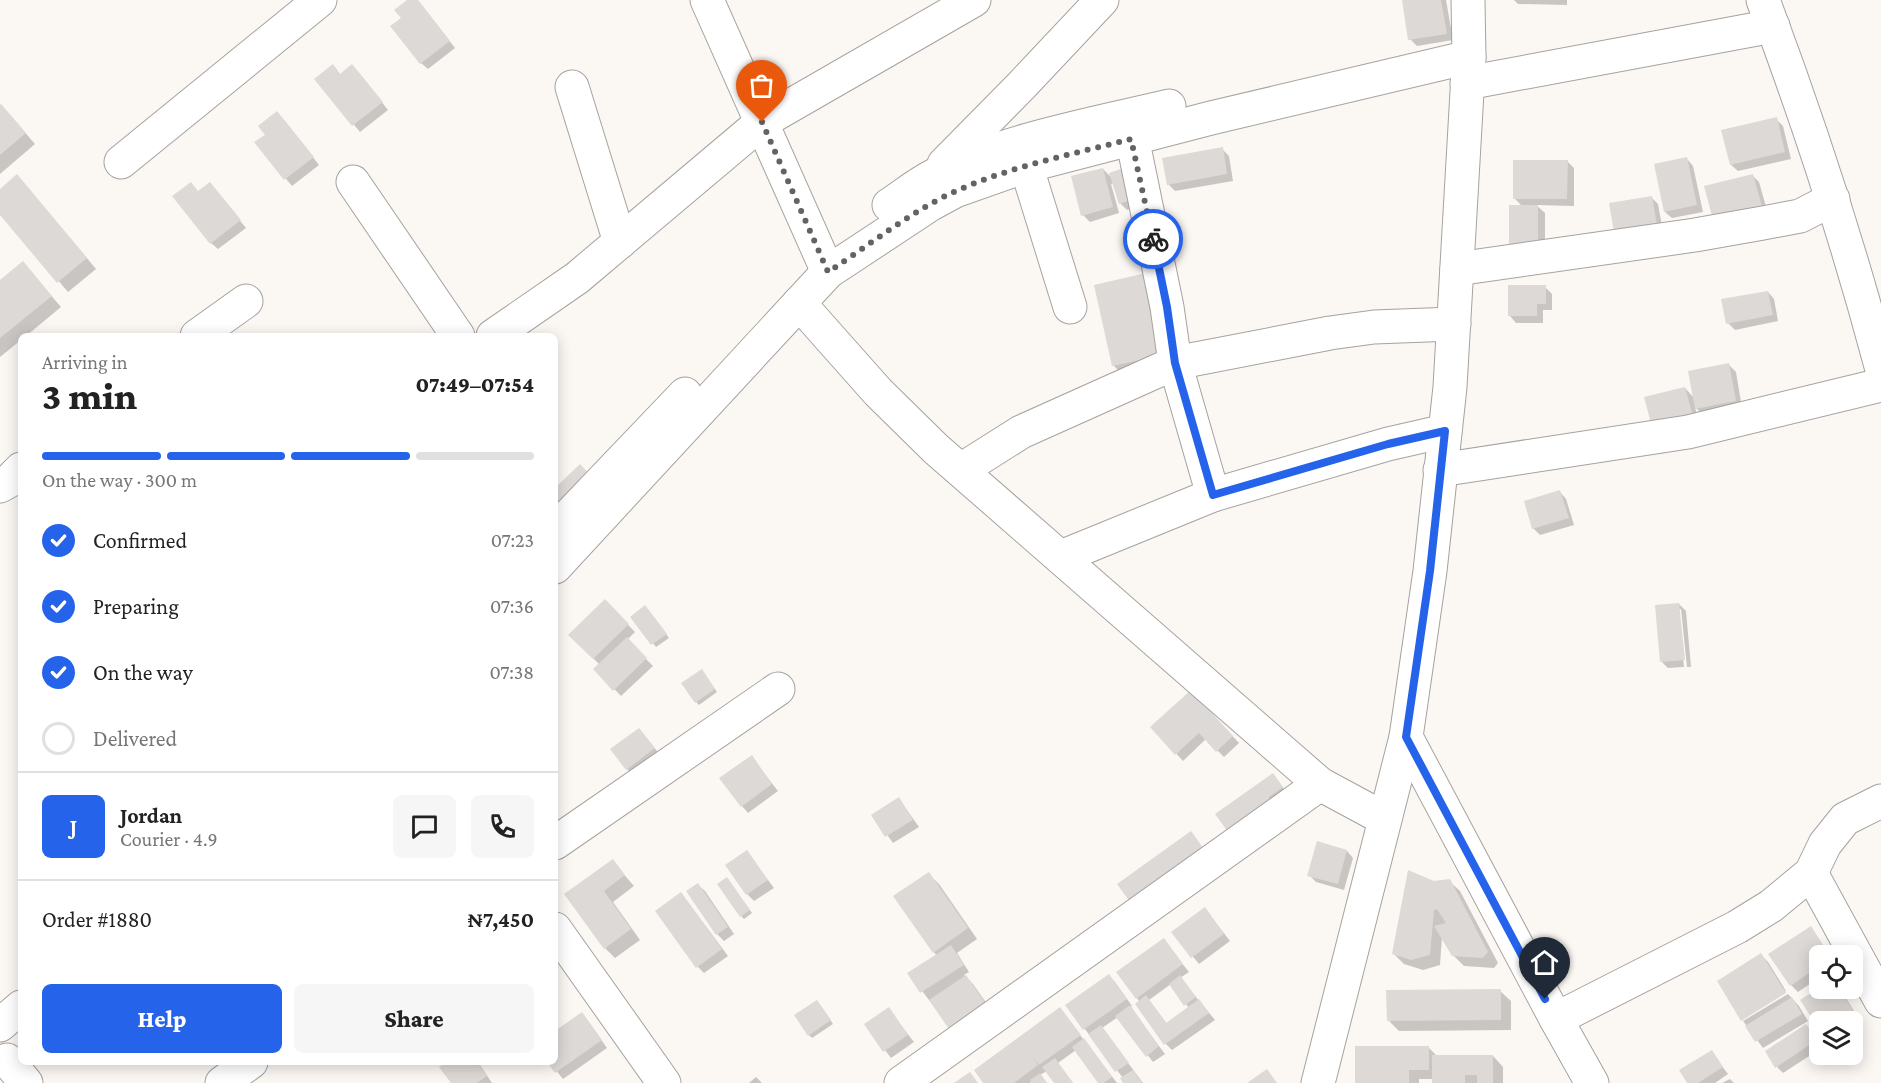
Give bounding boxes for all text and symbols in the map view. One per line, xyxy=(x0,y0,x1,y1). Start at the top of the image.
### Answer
pin xyxy=(736,60,787,122)
icon: bag xyxy=(745,69,778,102)
courier xyxy=(1123,209,1183,269)
icon: bike xyxy=(1137,223,1170,256)
text: Arriving in xyxy=(42,351,127,373)
text: 07:49–07:54 xyxy=(416,372,534,397)
text: 3 min xyxy=(42,374,137,417)
text: On the way · 300 m xyxy=(42,469,197,491)
icon: check xyxy=(42,524,75,557)
text: Confirmed xyxy=(93,528,187,553)
text: 07:23 xyxy=(491,529,534,551)
icon: check xyxy=(42,590,75,623)
text: Preparing xyxy=(93,594,179,619)
text: 07:36 xyxy=(490,595,534,617)
icon: check xyxy=(42,656,75,689)
text: On the way xyxy=(93,660,193,685)
text: 07:38 xyxy=(489,661,534,683)
text: Delivered xyxy=(93,726,177,751)
button: chat xyxy=(393,795,456,858)
button: phone xyxy=(471,795,534,858)
text: Jordan xyxy=(120,803,182,828)
text: J xyxy=(70,814,77,839)
text: Courier · 4.9 xyxy=(120,828,218,850)
text: Order #1880 xyxy=(42,907,152,932)
text: ₦7,450 xyxy=(468,907,534,932)
pin xyxy=(1519,937,1570,999)
map controls xyxy=(1809,945,1863,1065)
button: locate xyxy=(1809,945,1863,999)
icon: home xyxy=(1528,946,1561,979)
button: Help xyxy=(42,984,282,1053)
button: Share xyxy=(294,984,534,1053)
button: layers xyxy=(1809,1011,1863,1065)

